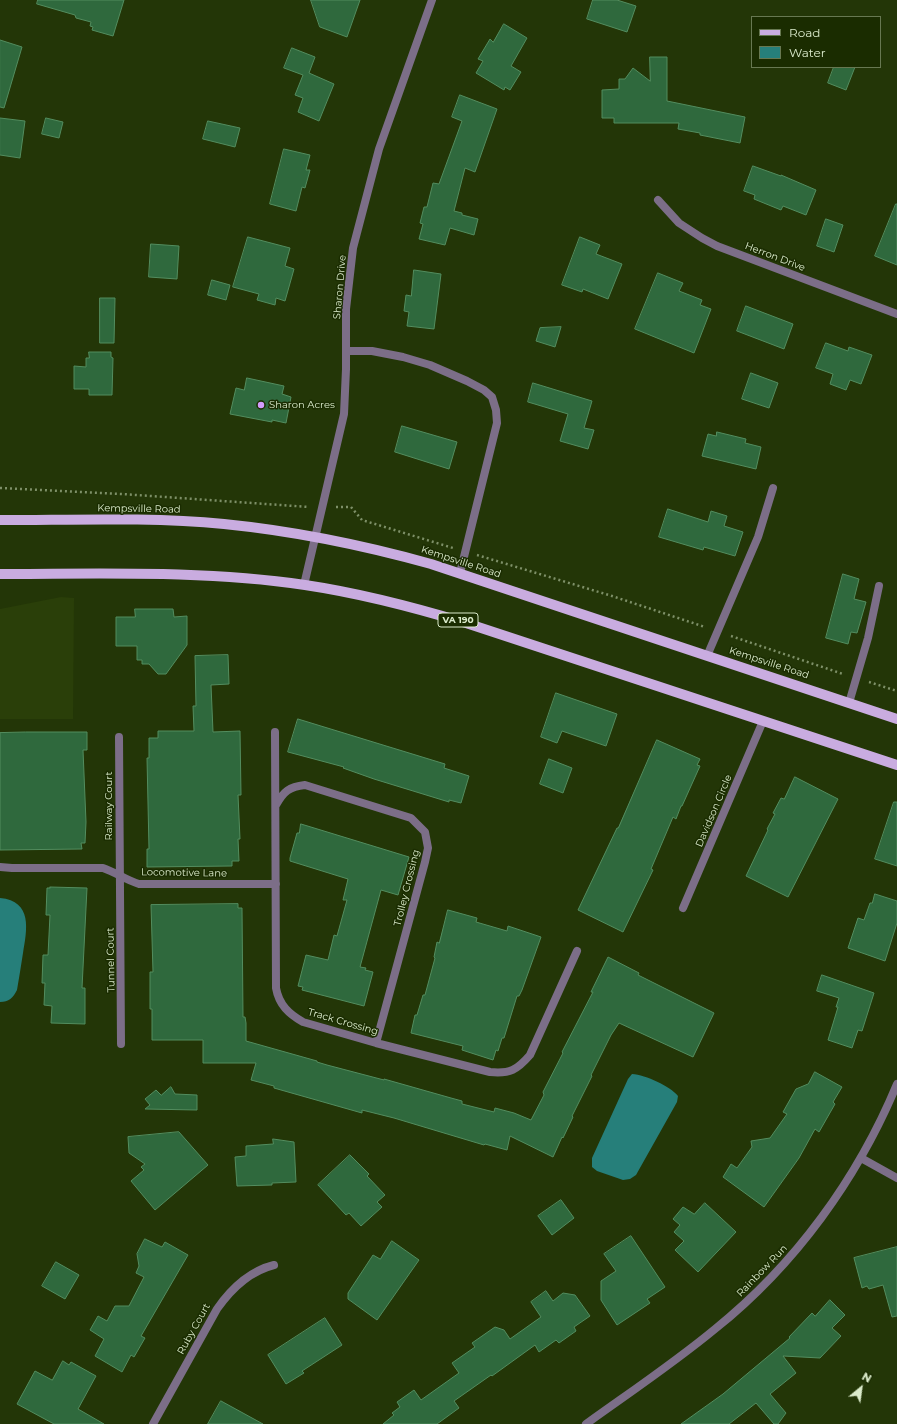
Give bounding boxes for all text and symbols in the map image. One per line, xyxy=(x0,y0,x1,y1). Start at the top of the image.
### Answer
legend xyxy=(751,16,881,68)
text: Road xyxy=(789,25,820,40)
text: Water xyxy=(789,45,825,60)
street label: Herron Drive xyxy=(743,240,807,274)
street label: Sharon Drive xyxy=(331,254,349,320)
place label: Sharon Acres xyxy=(269,399,335,411)
marker: Sharon Acres xyxy=(256,400,266,410)
street label: Kempsville Road xyxy=(97,502,181,516)
street label: Kempsville Road xyxy=(419,543,503,581)
road number: VA 190 xyxy=(438,613,478,627)
street label: Kempsville Road xyxy=(727,644,811,682)
street label: Railway Court xyxy=(103,772,115,840)
street label: Davidson Circle xyxy=(693,773,735,849)
street label: Trolley Crossing xyxy=(392,848,422,928)
street label: Locomotive Lane xyxy=(141,866,227,880)
street label: Tunnel Court xyxy=(104,927,118,993)
street label: Track Crossing xyxy=(306,1006,380,1038)
street label: Rainbow Run xyxy=(734,1243,790,1299)
street label: Ruby Court xyxy=(175,1301,213,1357)
north arrow xyxy=(841,1368,881,1408)
text: N xyxy=(860,1369,874,1386)

